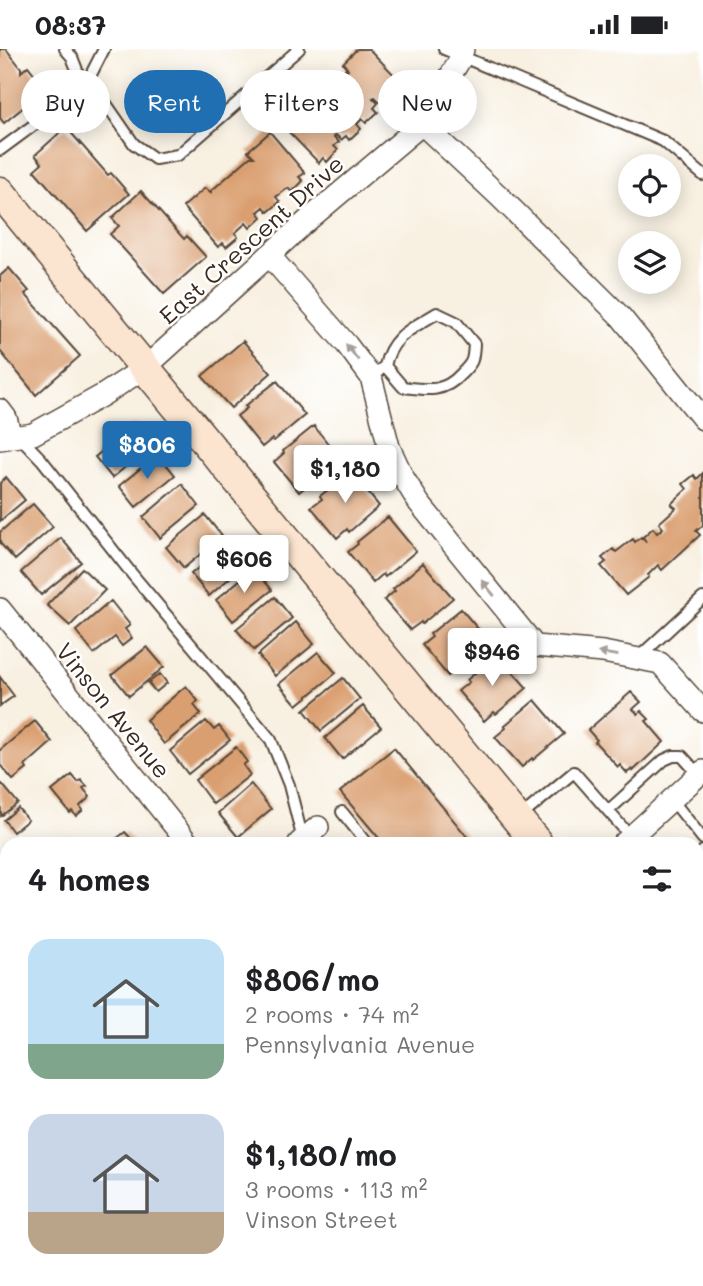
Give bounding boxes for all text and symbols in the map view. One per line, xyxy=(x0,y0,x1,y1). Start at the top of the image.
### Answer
text: 08:37 xyxy=(35,8,106,42)
chip: Buy xyxy=(21,70,110,133)
chip: Rent xyxy=(124,70,226,133)
chip: Filters xyxy=(240,70,364,133)
chip: New xyxy=(378,70,477,133)
street label: East Crescent Drive xyxy=(152,148,350,330)
map controls xyxy=(618,154,681,294)
button: locate xyxy=(618,154,681,217)
button: layers xyxy=(618,231,681,294)
one-way arrow xyxy=(345,343,359,361)
pin: $806 xyxy=(106,421,188,481)
text: $806 xyxy=(118,429,176,459)
pin: $1,180 xyxy=(288,445,402,505)
text: $1,180 xyxy=(310,453,380,483)
pin: $606 xyxy=(203,535,285,595)
text: $606 xyxy=(216,543,272,573)
one-way arrow xyxy=(481,579,496,596)
pin: $946 xyxy=(451,629,533,688)
street label: Vinson Avenue xyxy=(50,636,178,784)
text: $946 xyxy=(464,636,520,666)
one-way arrow xyxy=(597,648,619,659)
text: 4 homes xyxy=(28,859,150,899)
icon: filters xyxy=(638,860,676,898)
text: $806/mo xyxy=(245,959,379,999)
icon: home xyxy=(84,967,168,1051)
text: 2 rooms · 74 m² xyxy=(245,999,419,1029)
text: Pennsylvania Avenue xyxy=(245,1029,475,1059)
text: $1,180/mo xyxy=(245,1134,397,1174)
icon: home xyxy=(84,1142,168,1226)
text: 3 rooms · 113 m² xyxy=(245,1174,427,1204)
text: Vinson Street xyxy=(245,1204,398,1234)

